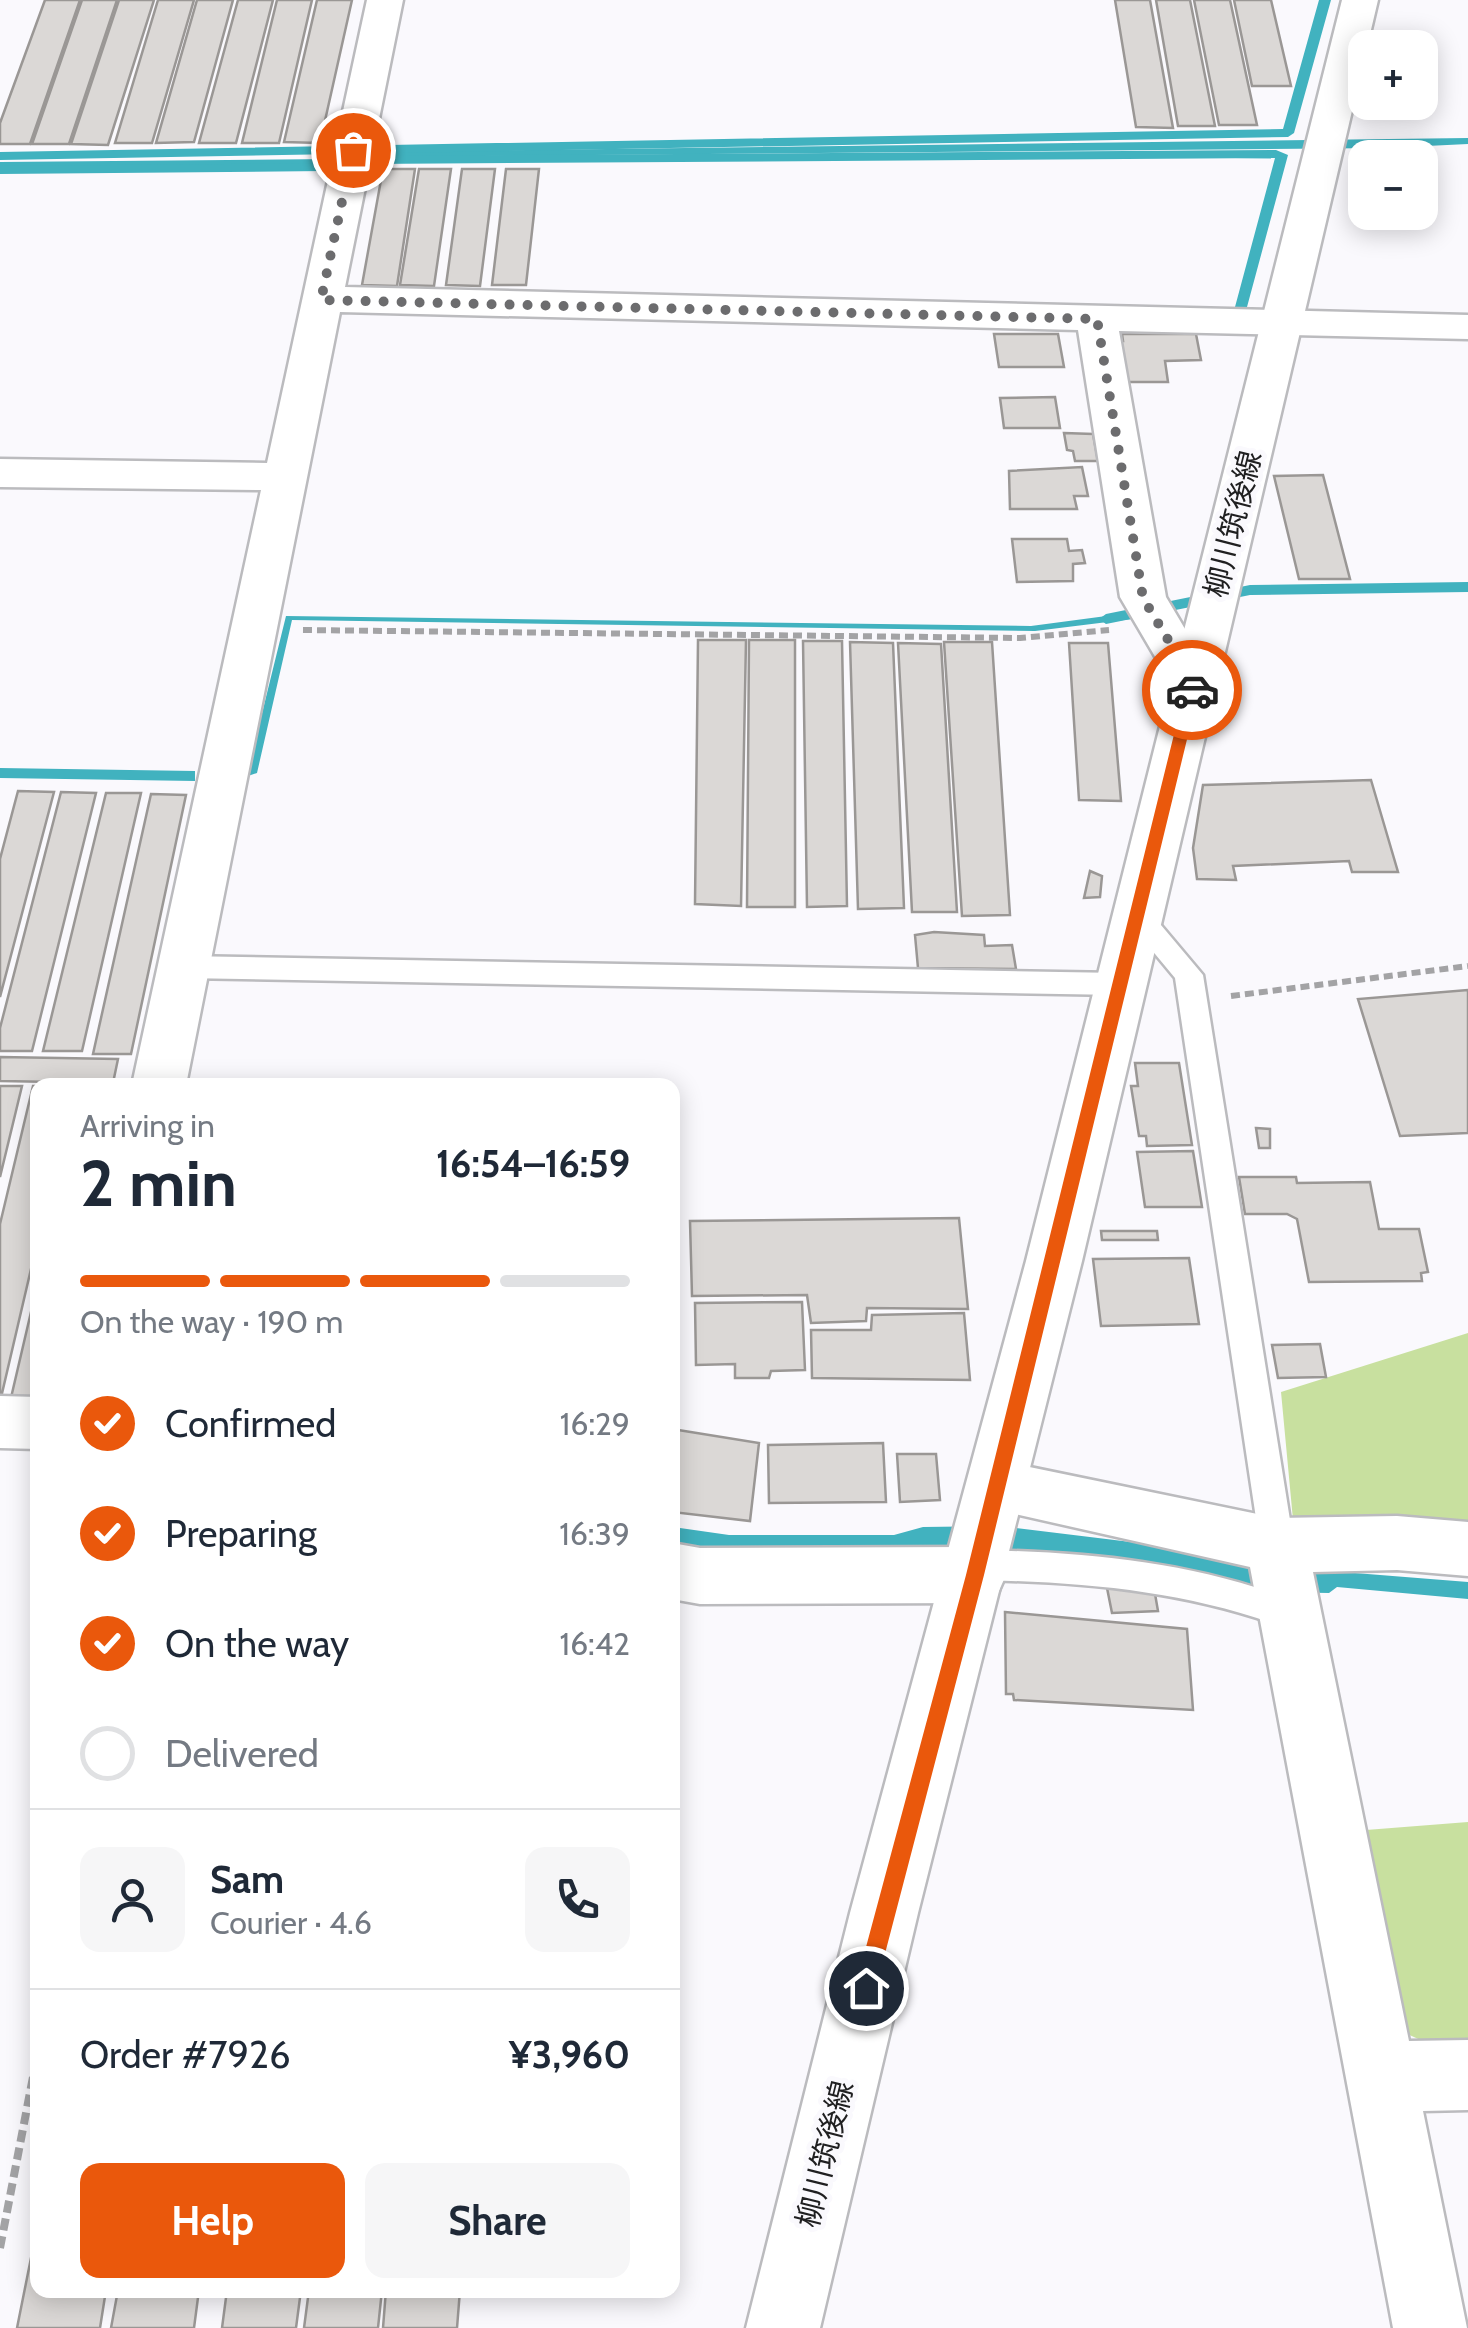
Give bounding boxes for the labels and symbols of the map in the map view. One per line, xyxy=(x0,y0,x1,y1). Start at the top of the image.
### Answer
pin xyxy=(311,108,396,193)
street label: 柳川筑後線 xyxy=(1197,447,1269,601)
courier xyxy=(1142,640,1242,740)
pin xyxy=(824,1946,909,2031)
street label: 柳川筑後線 xyxy=(789,2077,861,2231)

